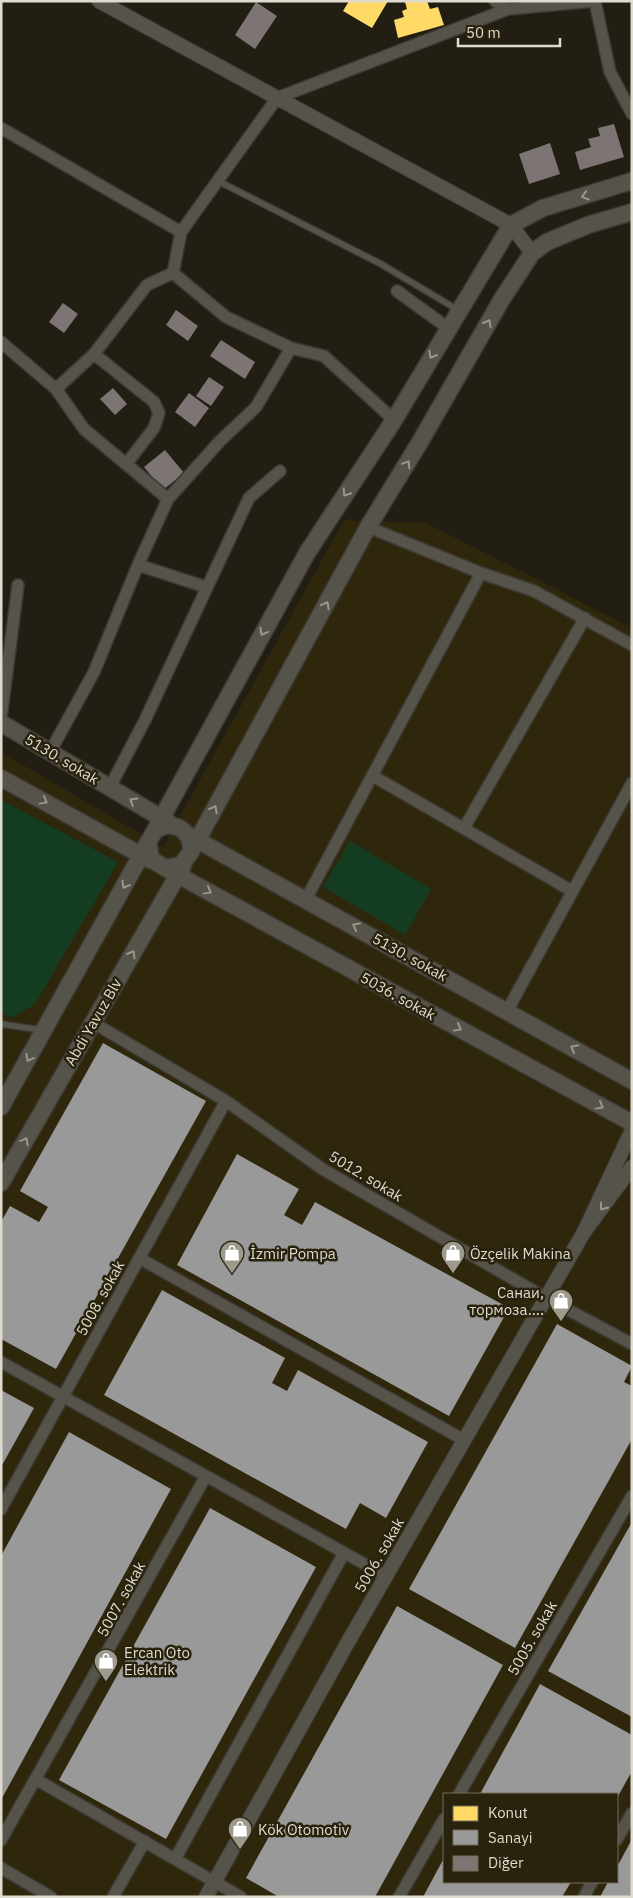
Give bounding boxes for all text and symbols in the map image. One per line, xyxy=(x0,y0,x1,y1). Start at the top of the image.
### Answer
scale bar xyxy=(458,15,560,47)
text: 50 m xyxy=(466,23,501,42)
one-way arrow xyxy=(582,190,590,200)
one-way arrow xyxy=(482,320,492,329)
one-way arrow xyxy=(428,349,438,358)
one-way arrow xyxy=(400,461,410,470)
one-way arrow xyxy=(343,487,352,497)
one-way arrow xyxy=(319,601,329,610)
one-way arrow xyxy=(259,627,269,636)
street label: 5130. sokak xyxy=(22,729,103,789)
one-way arrow xyxy=(39,795,48,805)
one-way arrow xyxy=(129,797,138,807)
one-way arrow xyxy=(208,805,218,814)
one-way arrow xyxy=(121,879,131,888)
one-way arrow xyxy=(202,885,211,895)
one-way arrow xyxy=(352,923,361,933)
street label: 5130. sokak xyxy=(369,929,451,985)
one-way arrow xyxy=(125,951,135,960)
street label: 5036. sokak xyxy=(357,968,439,1024)
street label: Abdi Yavuz Blv xyxy=(60,974,126,1069)
one-way arrow xyxy=(452,1022,461,1032)
one-way arrow xyxy=(570,1045,579,1055)
one-way arrow xyxy=(25,1052,35,1061)
one-way arrow xyxy=(595,1100,604,1110)
one-way arrow xyxy=(19,1137,29,1146)
street label: 5012. sokak xyxy=(326,1146,407,1206)
one-way arrow xyxy=(600,1201,609,1210)
shop icon: İzmir Pompa xyxy=(219,1240,245,1274)
shop icon: Özçelik Makina xyxy=(440,1240,466,1274)
place label: İzmir Pompa xyxy=(250,1244,336,1263)
place label: Özçelik Makina xyxy=(470,1244,571,1263)
street label: 5008. sokak xyxy=(72,1257,128,1339)
place label: Санаи, тормоза.... xyxy=(469,1283,544,1319)
shop icon: Санаи, тормоза.... xyxy=(548,1288,574,1322)
street label: 5006. sokak xyxy=(350,1514,408,1596)
street label: 5007. sokak xyxy=(93,1558,149,1640)
street label: 5005. sokak xyxy=(503,1597,561,1679)
place label: Ercan Oto Elektrik xyxy=(124,1643,190,1679)
shop icon: Ercan Oto Elektrik xyxy=(93,1648,119,1682)
legend xyxy=(443,1793,618,1883)
text: Konut xyxy=(488,1803,528,1822)
shop icon: Kök Otomotiv xyxy=(227,1816,253,1850)
place label: Kök Otomotiv xyxy=(258,1820,350,1839)
text: Sanayi xyxy=(488,1828,532,1847)
text: Diğer xyxy=(488,1853,524,1872)

